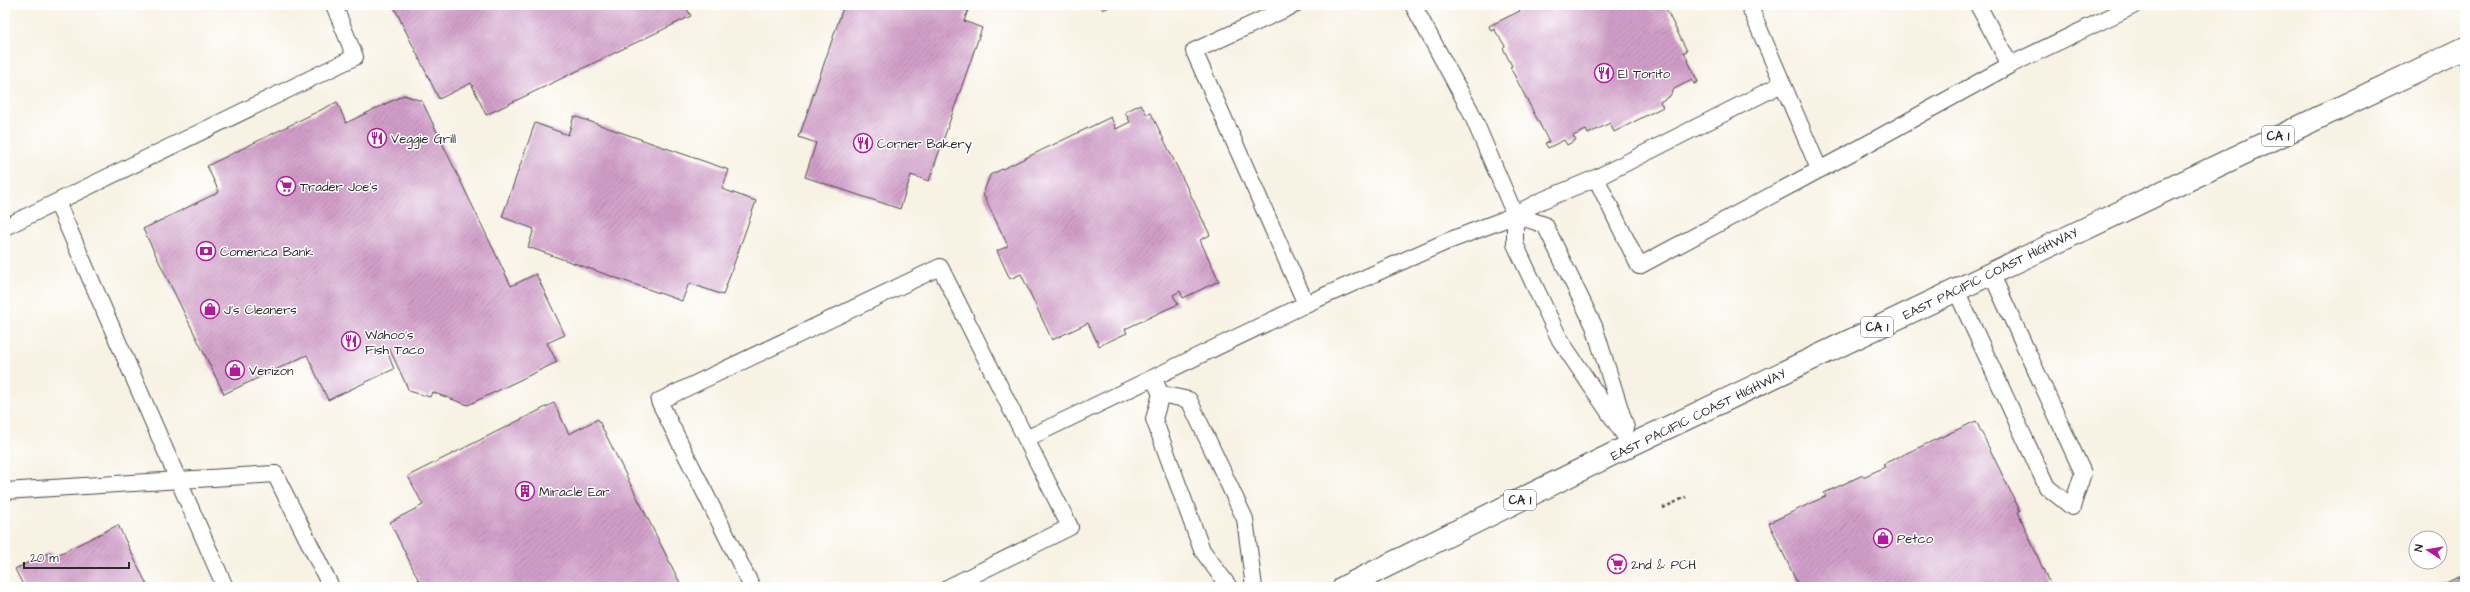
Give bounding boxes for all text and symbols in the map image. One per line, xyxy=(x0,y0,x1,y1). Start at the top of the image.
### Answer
restaurant icon: El Torito xyxy=(1593,62,1615,84)
place label: El Torito xyxy=(1618,65,1671,83)
road number: CA 1 xyxy=(2262,126,2294,146)
restaurant icon: Veggie Grill xyxy=(366,127,388,149)
place label: Veggie Grill xyxy=(391,130,456,149)
restaurant icon: Corner Bakery xyxy=(852,132,874,154)
place label: Corner Bakery xyxy=(877,135,972,154)
supermarket icon: Trader Joe's xyxy=(275,175,297,197)
place label: Trader Joe's xyxy=(300,178,378,196)
street label: EAST PACIFIC COAST HIGHWAY xyxy=(1900,223,2081,324)
bank icon: Comerica Bank xyxy=(195,240,217,262)
place label: Comerica Bank xyxy=(220,243,313,261)
shop icon: J's Cleaners xyxy=(199,298,221,320)
place label: J's Cleaners xyxy=(224,301,297,319)
road number: CA 1 xyxy=(1861,317,1893,337)
place label: Wahoo's Fish Taco xyxy=(365,326,425,359)
restaurant icon: Wahoo's Fish Taco xyxy=(340,330,362,352)
shop icon: Verizon xyxy=(224,359,246,381)
place label: Verizon xyxy=(249,362,294,380)
street label: EAST PACIFIC COAST HIGHWAY xyxy=(1608,364,1789,465)
building icon: Miracle Ear xyxy=(514,480,536,502)
place label: Miracle Ear xyxy=(539,483,610,501)
road number: CA 1 xyxy=(1504,490,1536,510)
shop icon: Petco xyxy=(1872,527,1894,549)
place label: Petco xyxy=(1897,530,1934,548)
north arrow xyxy=(2408,530,2448,570)
text: N xyxy=(2411,543,2427,553)
scale bar xyxy=(24,544,129,570)
text: 20 m xyxy=(30,550,59,567)
supermarket icon: 2nd & PCH xyxy=(1606,553,1628,575)
place label: 2nd & PCH xyxy=(1631,556,1696,574)

